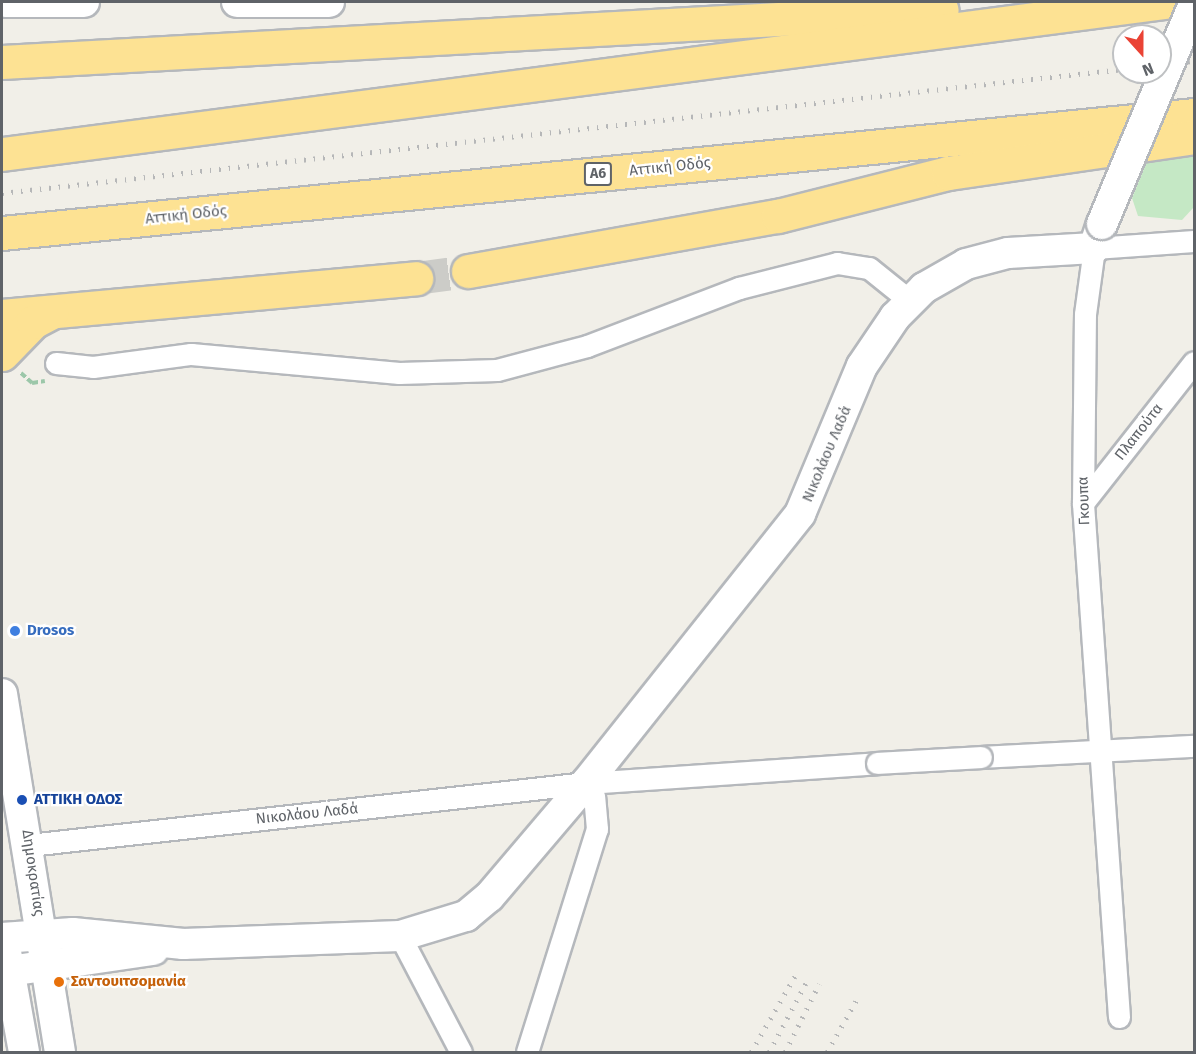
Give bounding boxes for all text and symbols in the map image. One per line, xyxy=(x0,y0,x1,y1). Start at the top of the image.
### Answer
north arrow xyxy=(1112,24,1172,84)
text: N xyxy=(1140,59,1156,80)
street label: Αττική Οδός xyxy=(628,154,712,180)
road number: Α6 xyxy=(583,163,613,185)
street label: Αττική Οδός xyxy=(144,202,228,228)
street label: Πλαπούτα xyxy=(1111,400,1167,464)
street label: Νικολάου Λαδά xyxy=(799,403,855,505)
street label: Γκουπα xyxy=(1074,476,1094,526)
place label: Drosos xyxy=(27,622,74,640)
marker: Drosos xyxy=(8,624,22,638)
place label: ΑΤΤΙΚΗ ΟΔΟΣ xyxy=(34,791,122,809)
marker: ΑΤΤΙΚΗ ΟΔΟΣ xyxy=(15,793,29,807)
street label: Νικολάου Λαδά xyxy=(255,800,359,828)
street label: Δημοκρατίας xyxy=(18,829,48,917)
place label: Σαντουιτσομανία xyxy=(71,973,186,991)
marker: Σαντουιτσομανία xyxy=(52,975,66,989)

